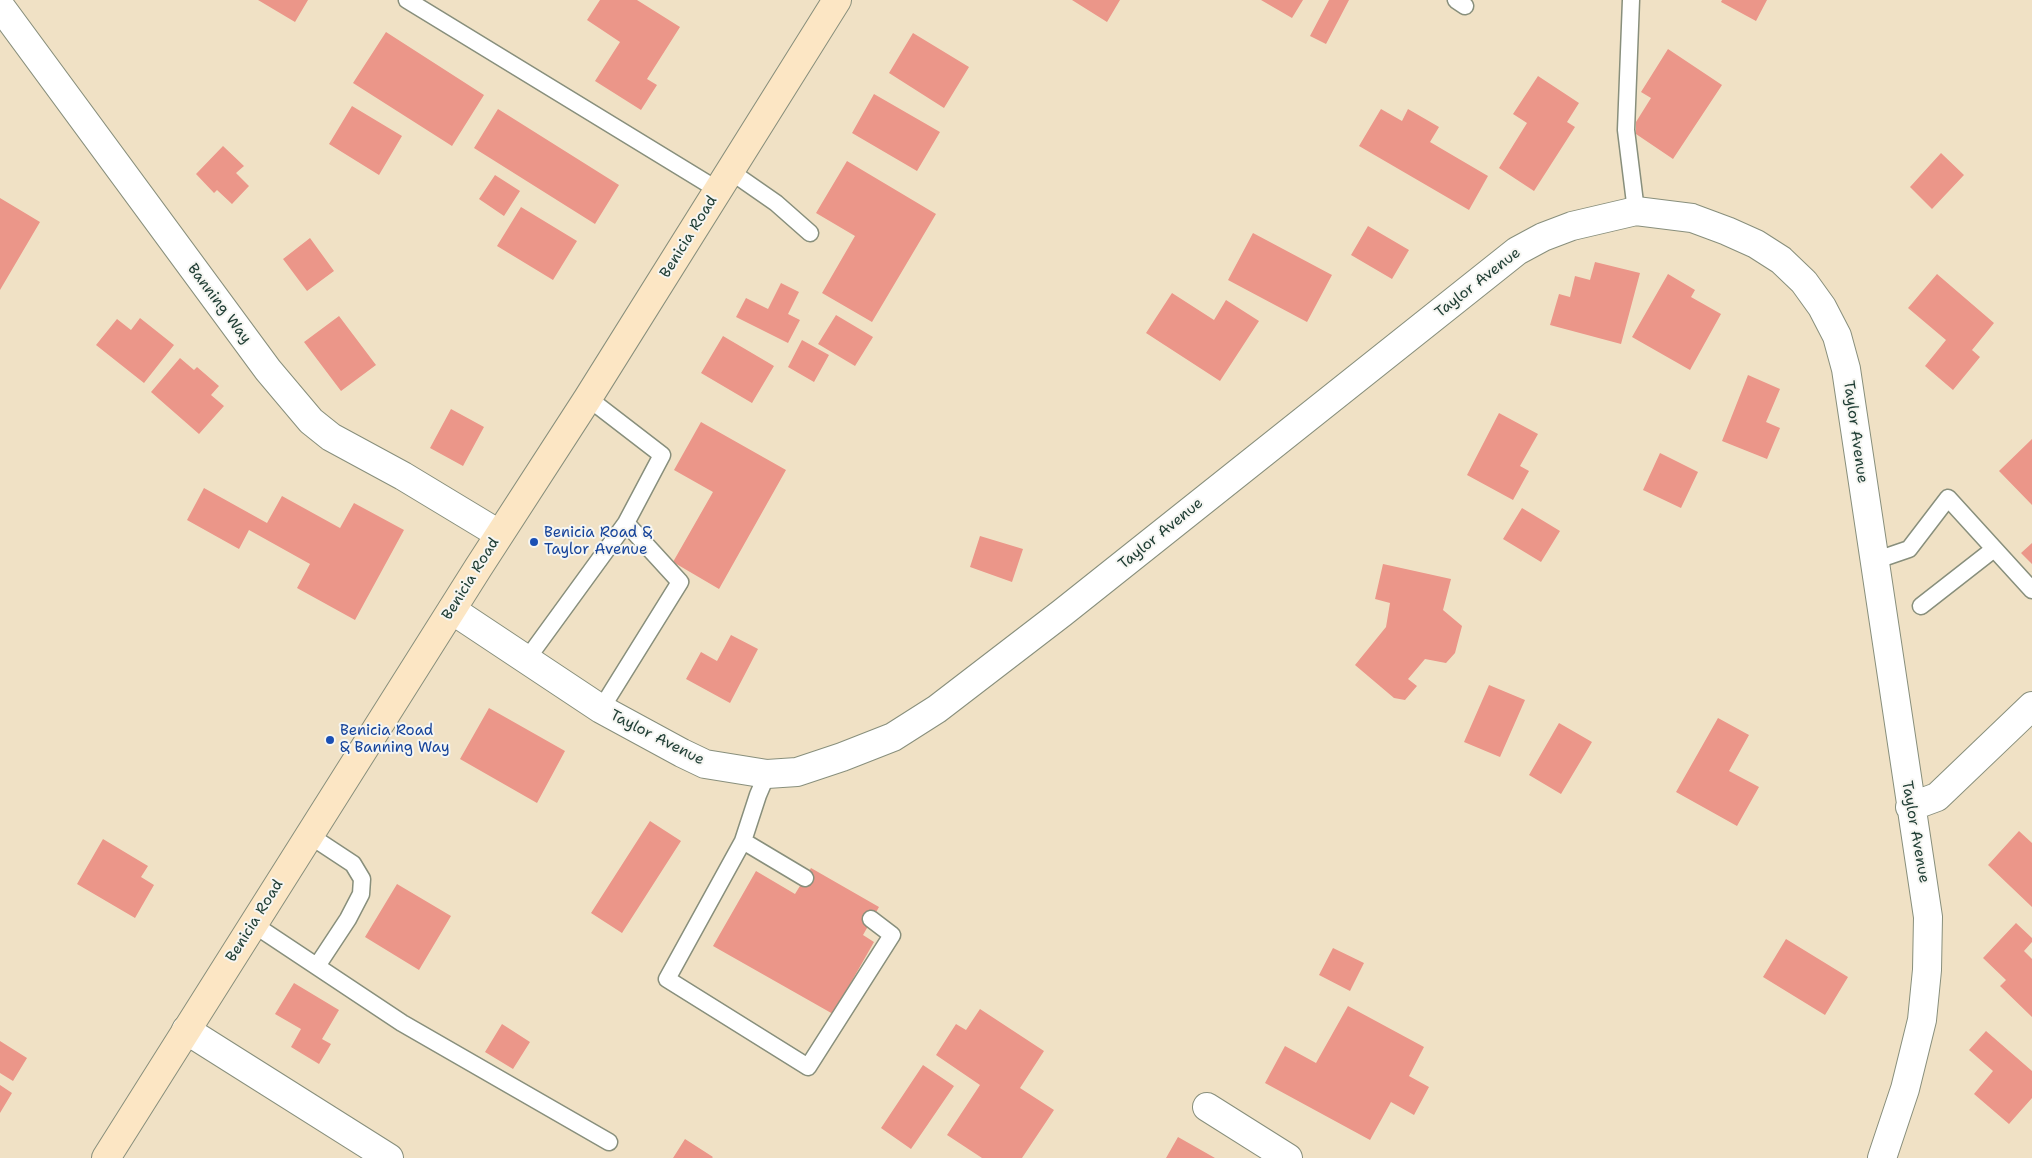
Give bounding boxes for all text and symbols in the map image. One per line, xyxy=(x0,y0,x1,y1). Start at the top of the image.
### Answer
street label: Benicia Road xyxy=(657,193,721,281)
street label: Taylor Avenue xyxy=(1432,244,1524,322)
street label: Banning Way xyxy=(183,261,255,347)
street label: Taylor Avenue xyxy=(1839,380,1871,484)
street label: Taylor Avenue xyxy=(1115,494,1207,574)
place label: Benicia Road & Taylor Avenue xyxy=(544,524,652,559)
street label: Benicia Road xyxy=(439,535,503,623)
marker: Benicia Road & Taylor Avenue xyxy=(528,536,540,548)
street label: Taylor Avenue xyxy=(607,707,707,769)
place label: Benicia Road & Banning Way xyxy=(340,722,450,757)
marker: Benicia Road & Banning Way xyxy=(324,734,336,746)
street label: Taylor Avenue xyxy=(1897,780,1933,884)
street label: Benicia Road xyxy=(223,877,287,965)

